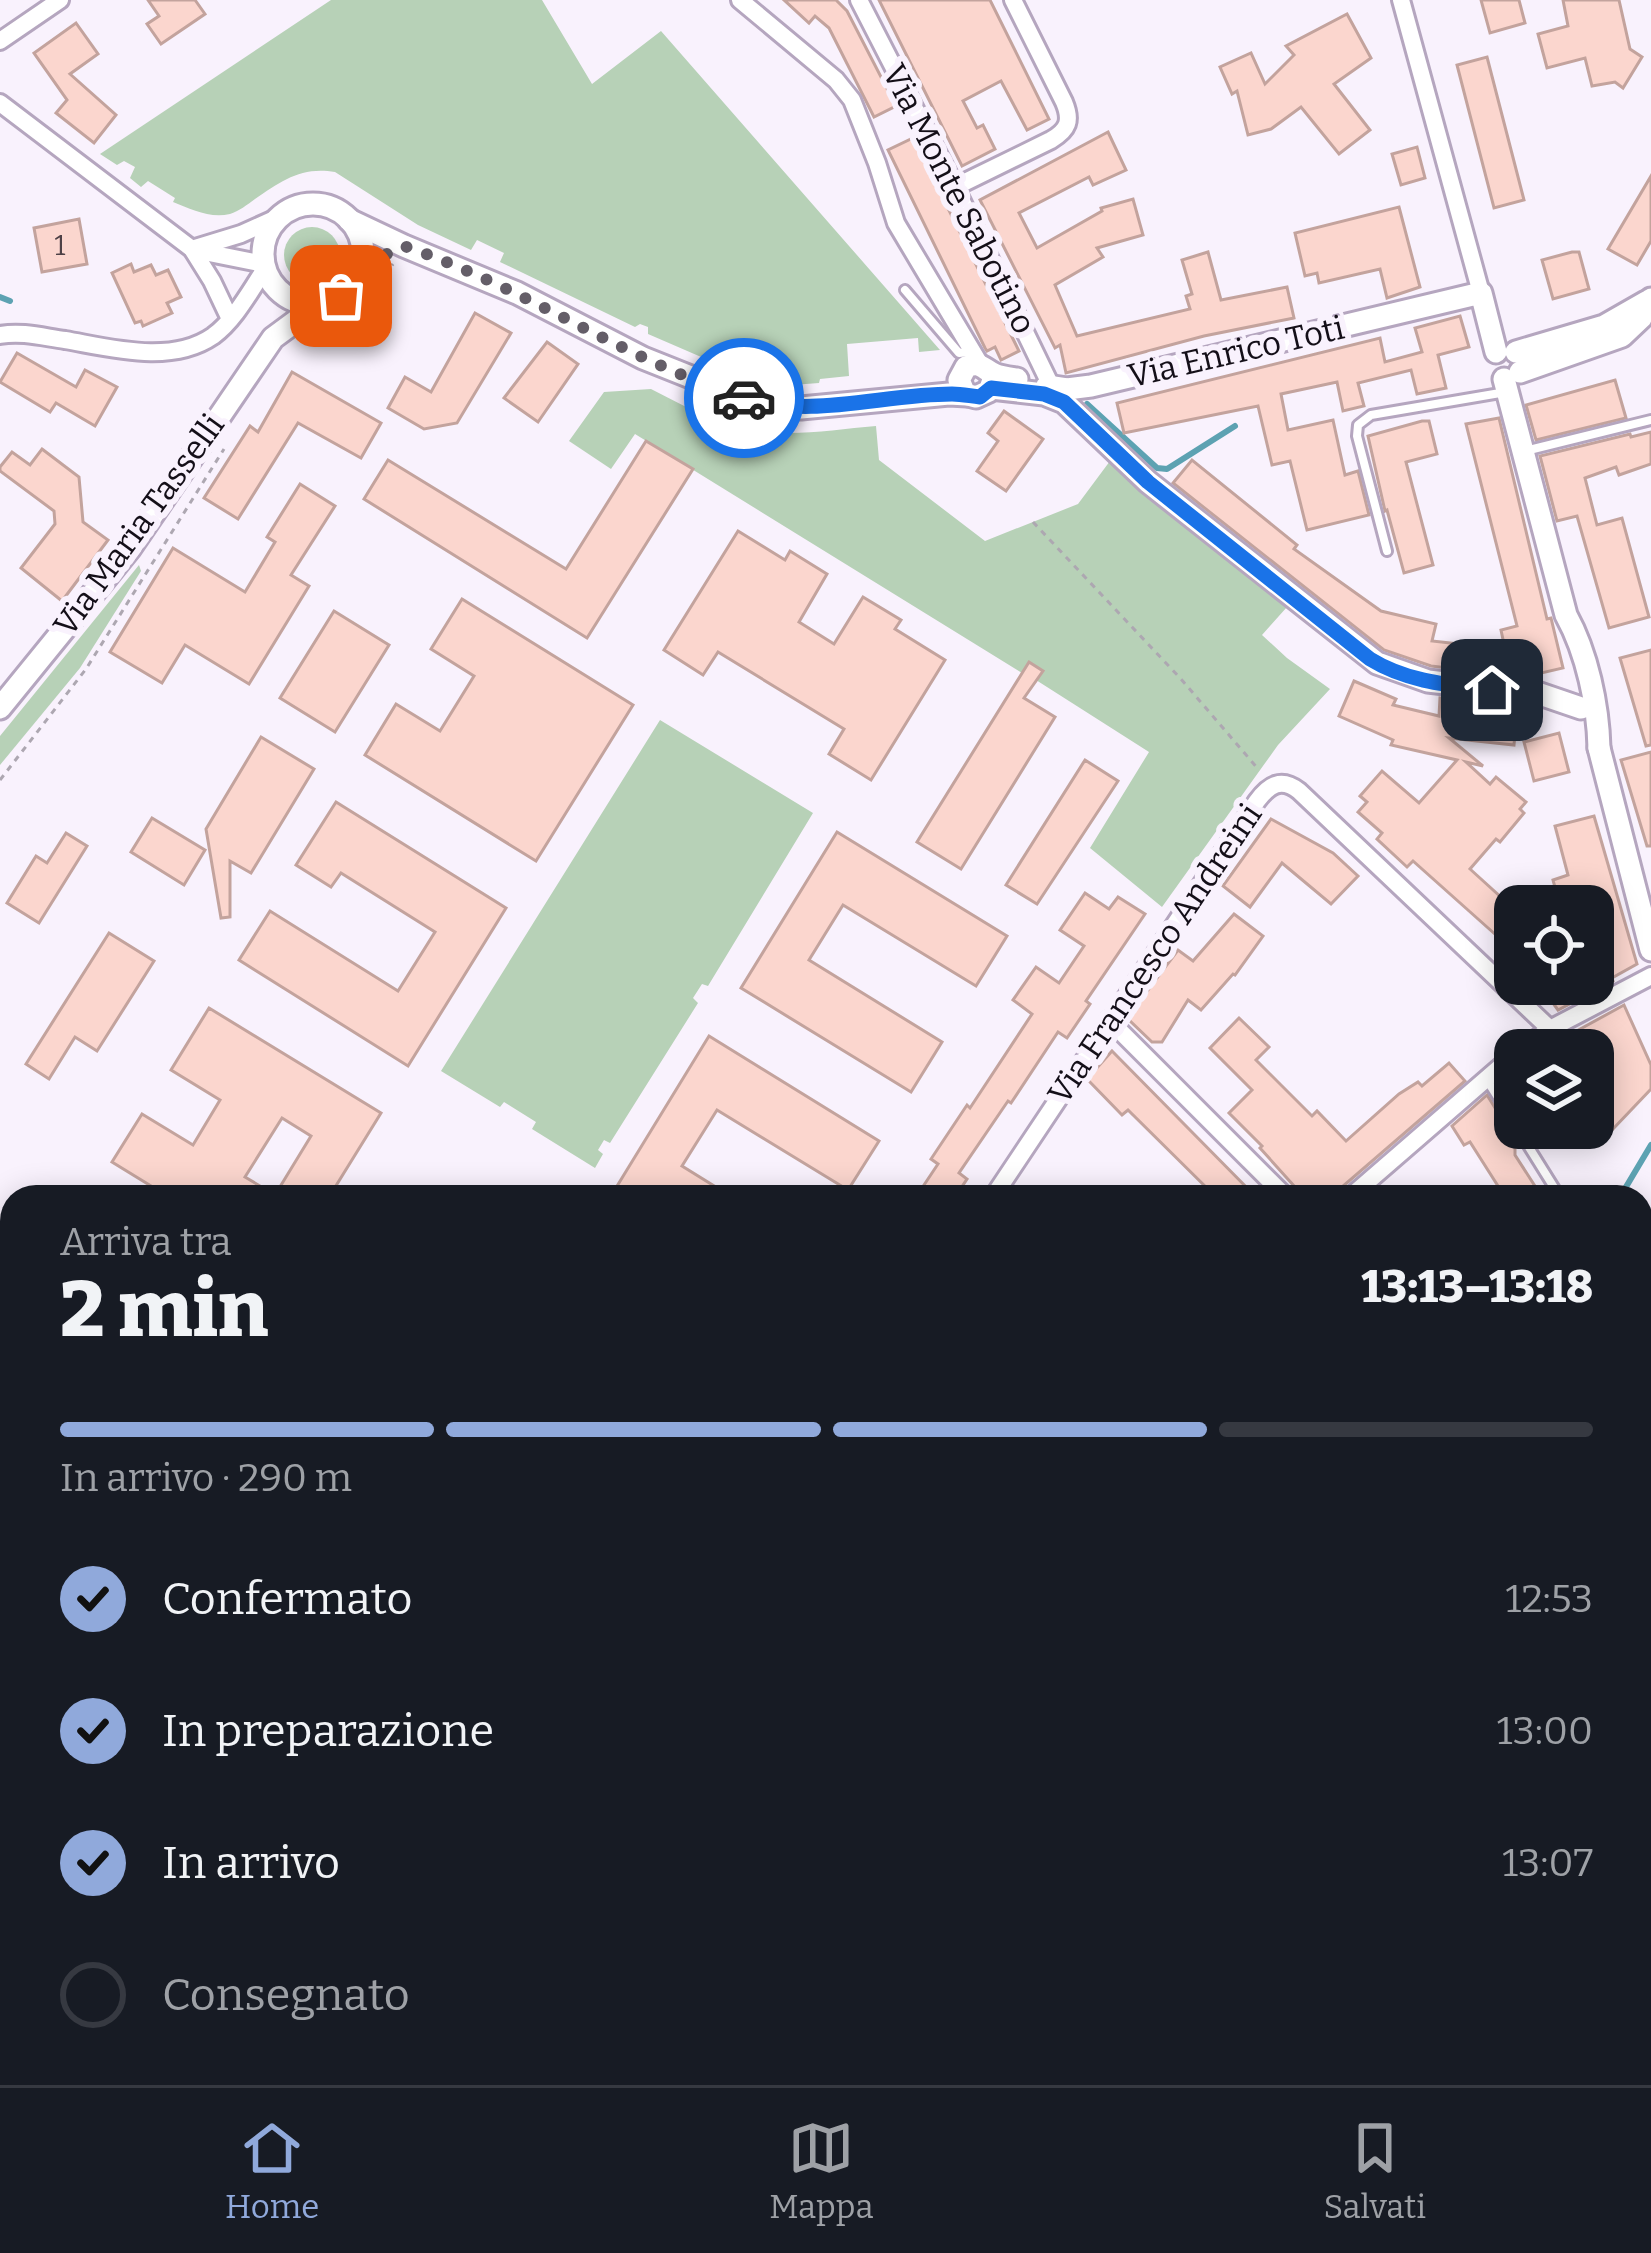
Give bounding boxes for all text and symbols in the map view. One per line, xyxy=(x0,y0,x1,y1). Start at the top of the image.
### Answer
street label: Via Monte Sabotino xyxy=(874,58,1044,340)
house number: 1 xyxy=(55,230,66,262)
pin xyxy=(290,245,392,347)
icon: bag xyxy=(308,263,374,329)
street label: Via Enrico Toti xyxy=(1124,308,1348,396)
courier xyxy=(684,338,804,458)
icon: car xyxy=(711,365,777,431)
street label: Via Maria Tasselli xyxy=(45,406,233,644)
pin xyxy=(1441,639,1543,741)
icon: home xyxy=(1459,657,1525,723)
street label: Via Francesco Andreini xyxy=(1040,796,1271,1112)
map controls xyxy=(1494,885,1614,1149)
button: locate xyxy=(1494,885,1614,1005)
button: layers xyxy=(1494,1029,1614,1149)
text: Arriva tra xyxy=(60,1219,232,1265)
text: 13:13–13:18 xyxy=(1361,1260,1593,1314)
text: 2 min xyxy=(60,1263,269,1357)
text: In arrivo · 290 m xyxy=(60,1455,352,1501)
icon: check xyxy=(60,1566,126,1632)
text: Confermato xyxy=(162,1572,412,1626)
text: 12:53 xyxy=(1506,1576,1593,1622)
icon: check xyxy=(60,1698,126,1764)
text: In preparazione xyxy=(162,1704,494,1758)
text: 13:00 xyxy=(1497,1708,1593,1754)
icon: check xyxy=(60,1830,126,1896)
text: In arrivo xyxy=(162,1836,340,1890)
text: 13:07 xyxy=(1502,1840,1593,1886)
text: Consegnato xyxy=(162,1968,410,2022)
tab: Home xyxy=(225,2115,319,2227)
tab: Mappa xyxy=(769,2115,873,2227)
tab: Salvati xyxy=(1323,2115,1426,2227)

